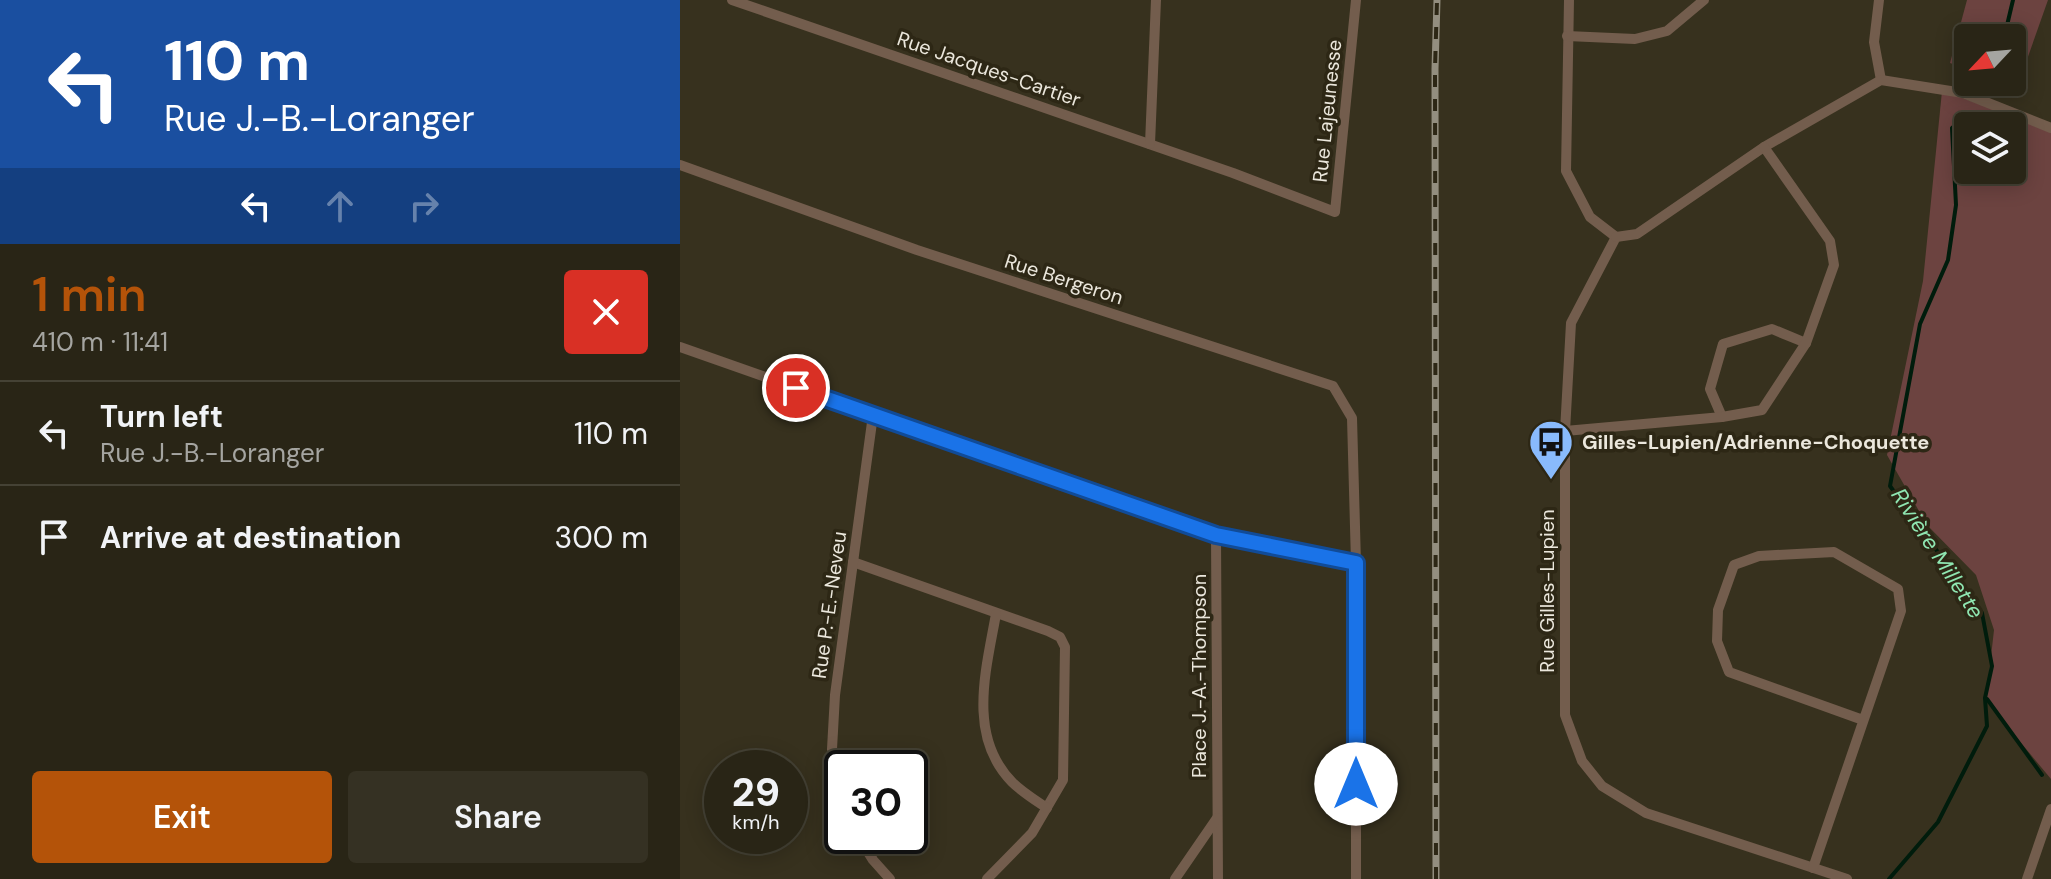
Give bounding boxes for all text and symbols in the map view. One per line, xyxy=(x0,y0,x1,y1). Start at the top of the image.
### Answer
text: 110 m xyxy=(164,24,310,97)
north arrow xyxy=(1954,24,2026,96)
map controls xyxy=(1954,24,2026,184)
street label: Rue Jacques-Cartier xyxy=(894,25,1084,113)
icon: left xyxy=(32,32,136,136)
street label: Rue Lajeunesse xyxy=(1307,38,1347,184)
text: Rue J.-B.-Loranger xyxy=(164,95,475,142)
button: layers xyxy=(1954,112,2026,184)
icon: left xyxy=(234,184,278,228)
icon: ahead xyxy=(318,184,362,228)
icon: right xyxy=(402,184,446,228)
street label: Rue Bergeron xyxy=(1001,248,1127,310)
text: 1 min xyxy=(32,263,147,326)
button: close xyxy=(564,270,648,354)
text: 410 m · 11:41 xyxy=(32,325,168,359)
pin xyxy=(762,354,830,422)
icon: arrive xyxy=(774,366,818,410)
text: Turn left xyxy=(100,397,223,436)
icon: left xyxy=(32,411,76,455)
text: 110 m xyxy=(574,414,648,453)
bus stop icon: Gilles-Lupien/Adrienne-Choquette xyxy=(1527,418,1575,481)
place label: Gilles-Lupien/Adrienne-Choquette xyxy=(1582,429,1929,455)
text: Rue J.-B.-Loranger xyxy=(100,436,324,470)
water label: Rivière Millette xyxy=(1885,482,1991,624)
street label: Rue Gilles-Lupien xyxy=(1534,509,1560,673)
icon: arrive xyxy=(32,515,76,559)
text: Arrive at destination xyxy=(100,518,401,557)
text: 300 m xyxy=(555,518,648,557)
street label: Rue P.-E.-Neveu xyxy=(806,530,852,680)
street label: Place J.-A.-Thompson xyxy=(1186,574,1212,778)
position arrow xyxy=(1314,742,1398,826)
speed limit sign: 30 xyxy=(824,750,928,854)
text: 29 xyxy=(732,766,780,818)
button: Exit xyxy=(32,771,332,863)
button: Share xyxy=(348,771,648,863)
text: km/h xyxy=(732,809,780,835)

